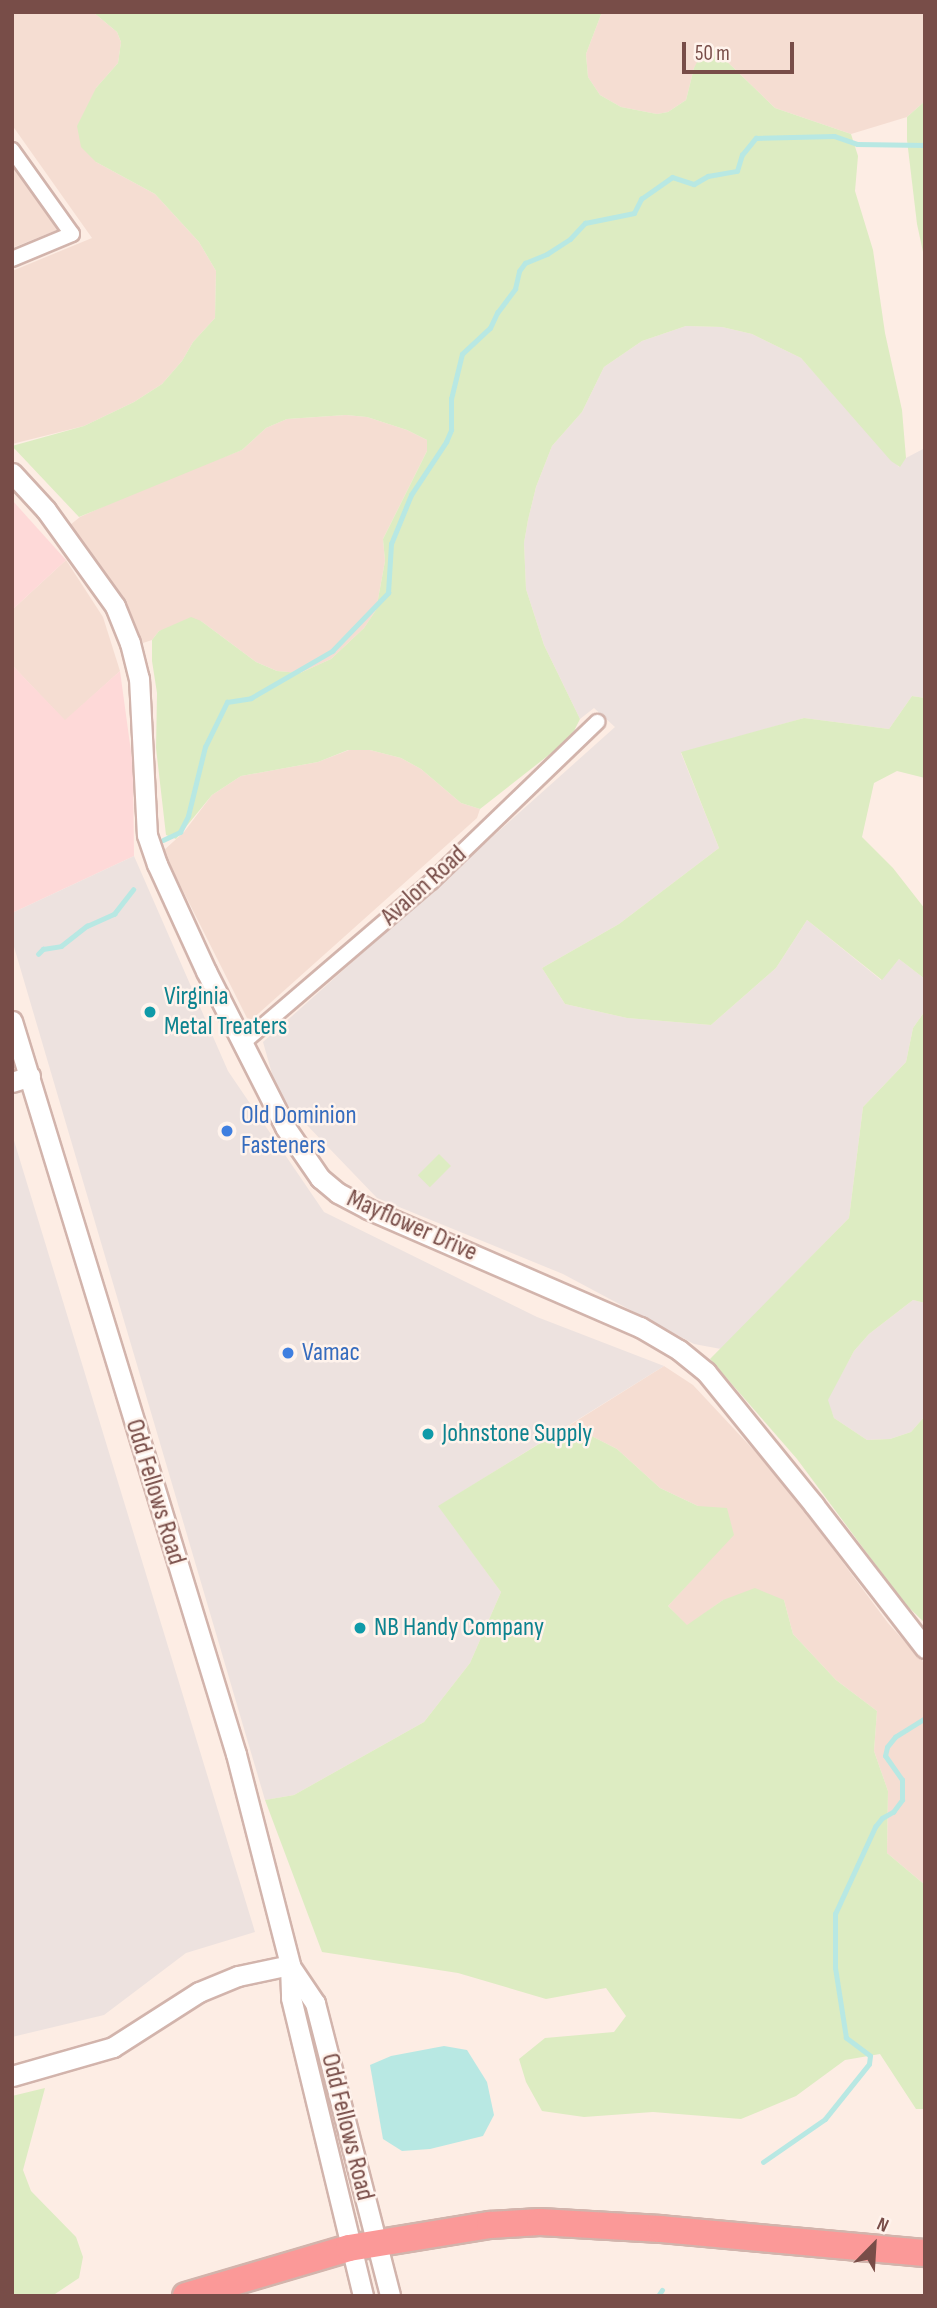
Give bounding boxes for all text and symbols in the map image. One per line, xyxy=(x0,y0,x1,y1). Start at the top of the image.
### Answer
scale bar xyxy=(685,28,797,72)
text: 50 m xyxy=(695,41,730,66)
street label: Avalon Road xyxy=(375,839,473,933)
place label: Virginia Metal Treaters xyxy=(164,981,287,1042)
marker: Virginia Metal Treaters xyxy=(142,1004,158,1020)
place label: Old Dominion Fasteners xyxy=(241,1100,357,1162)
marker: Old Dominion Fasteners xyxy=(219,1123,235,1139)
street label: Mayflower Drive xyxy=(342,1183,482,1269)
place label: Vamac xyxy=(302,1337,360,1369)
marker: Vamac xyxy=(280,1345,296,1361)
street label: Odd Fellows Road xyxy=(118,1416,192,1568)
place label: Johnstone Supply xyxy=(442,1418,592,1450)
marker: Johnstone Supply xyxy=(420,1426,436,1442)
place label: NB Handy Company xyxy=(374,1612,544,1644)
marker: NB Handy Company xyxy=(352,1620,368,1636)
street label: Odd Fellows Road xyxy=(314,2050,380,2204)
north arrow xyxy=(839,2210,909,2280)
text: N xyxy=(873,2213,892,2238)

